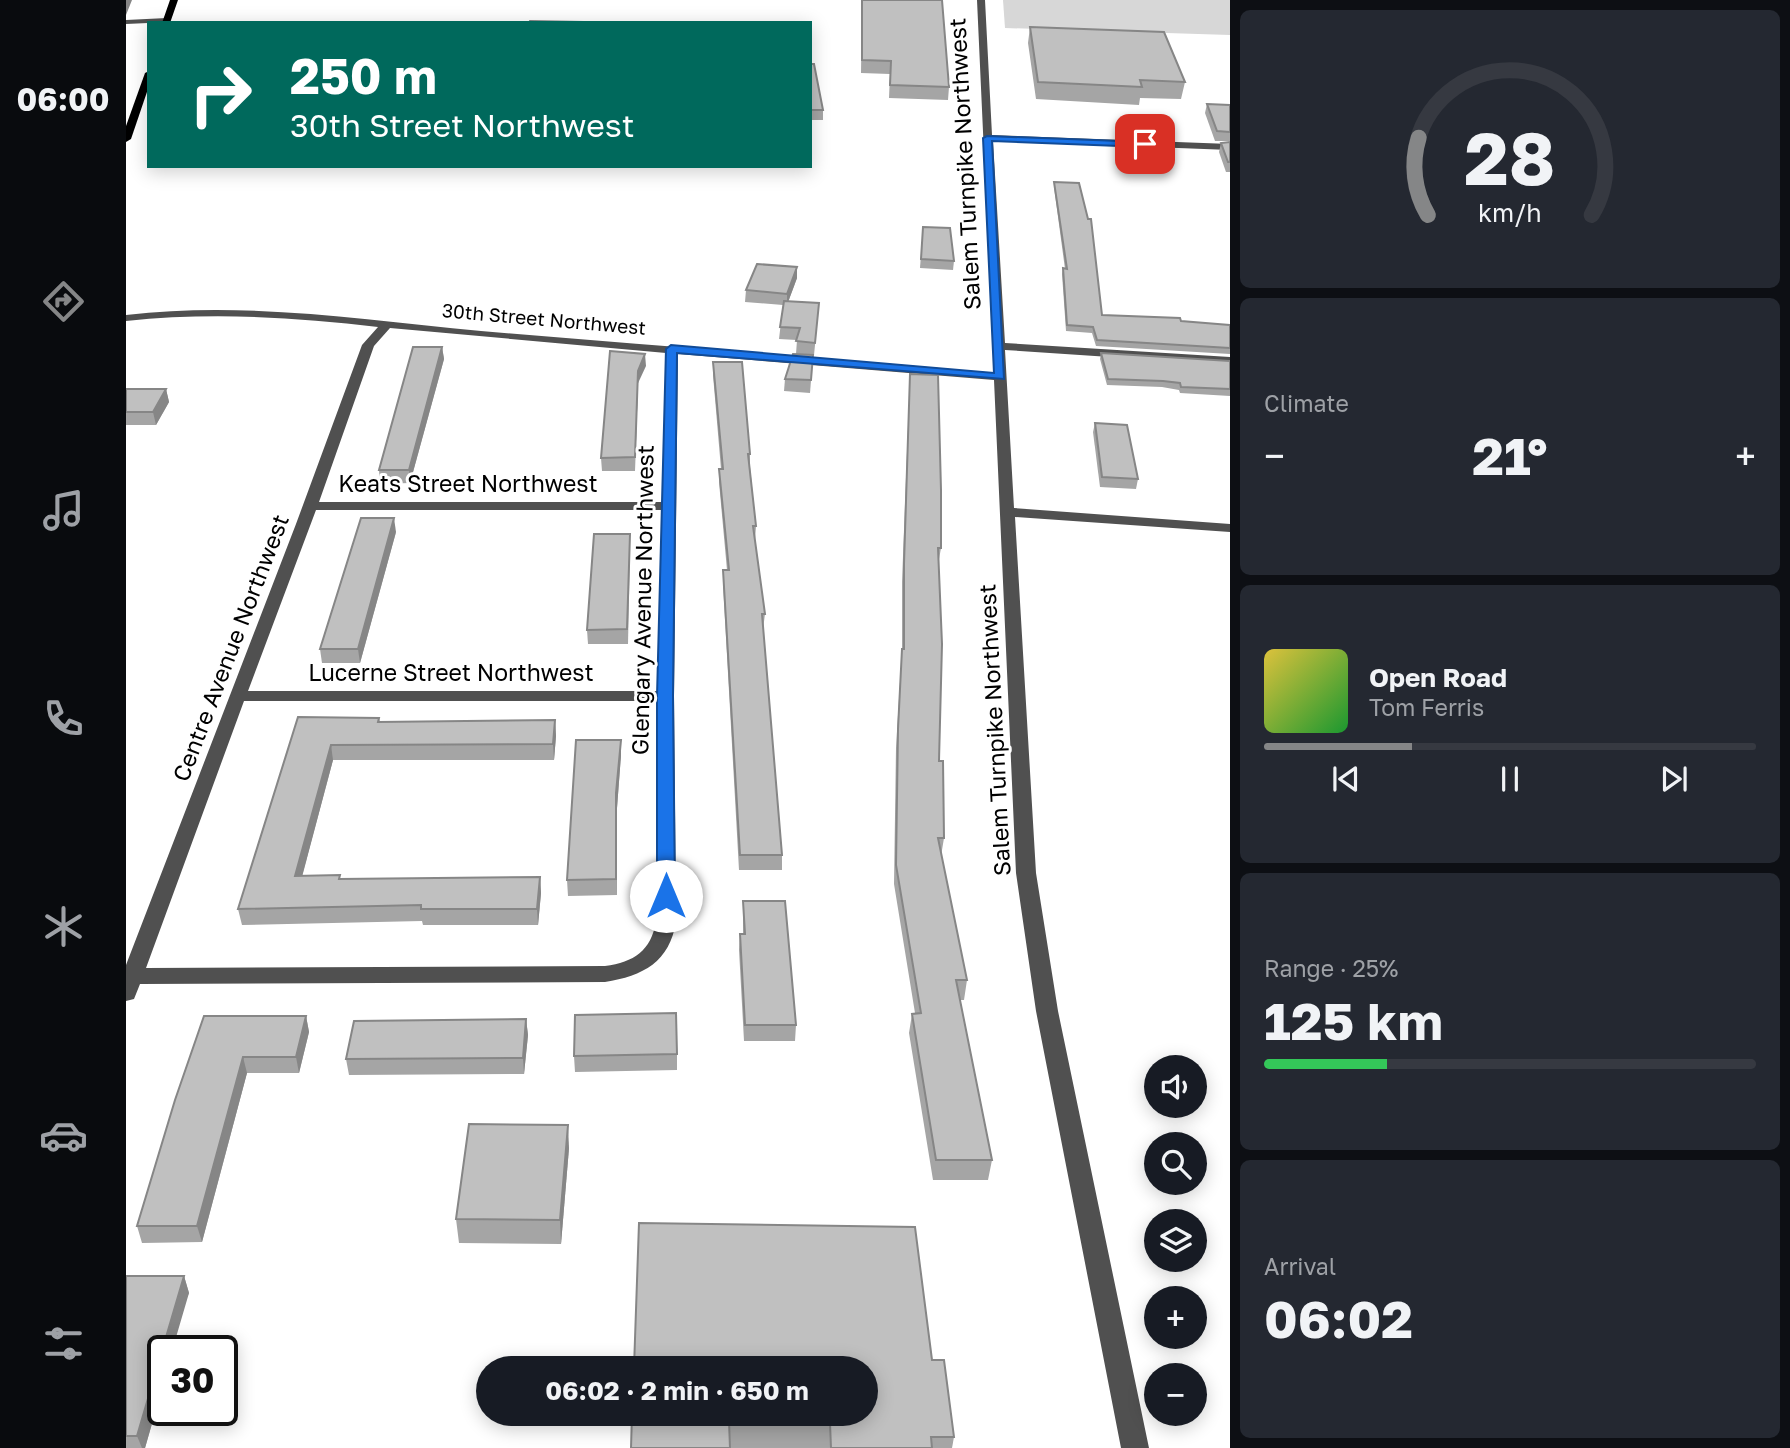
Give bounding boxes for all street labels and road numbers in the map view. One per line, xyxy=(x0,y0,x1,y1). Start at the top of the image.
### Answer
street label: Salem Turnpike Northwest xyxy=(942,17,986,311)
street label: 30th Street Northwest xyxy=(441,298,647,339)
street label: Glengary Avenue Northwest xyxy=(625,445,659,755)
street label: Keats Street Northwest xyxy=(338,469,598,497)
street label: Centre Avenue Northwest xyxy=(166,510,294,785)
street label: Salem Turnpike Northwest xyxy=(972,583,1016,877)
street label: Lucerne Street Northwest xyxy=(308,658,594,686)

